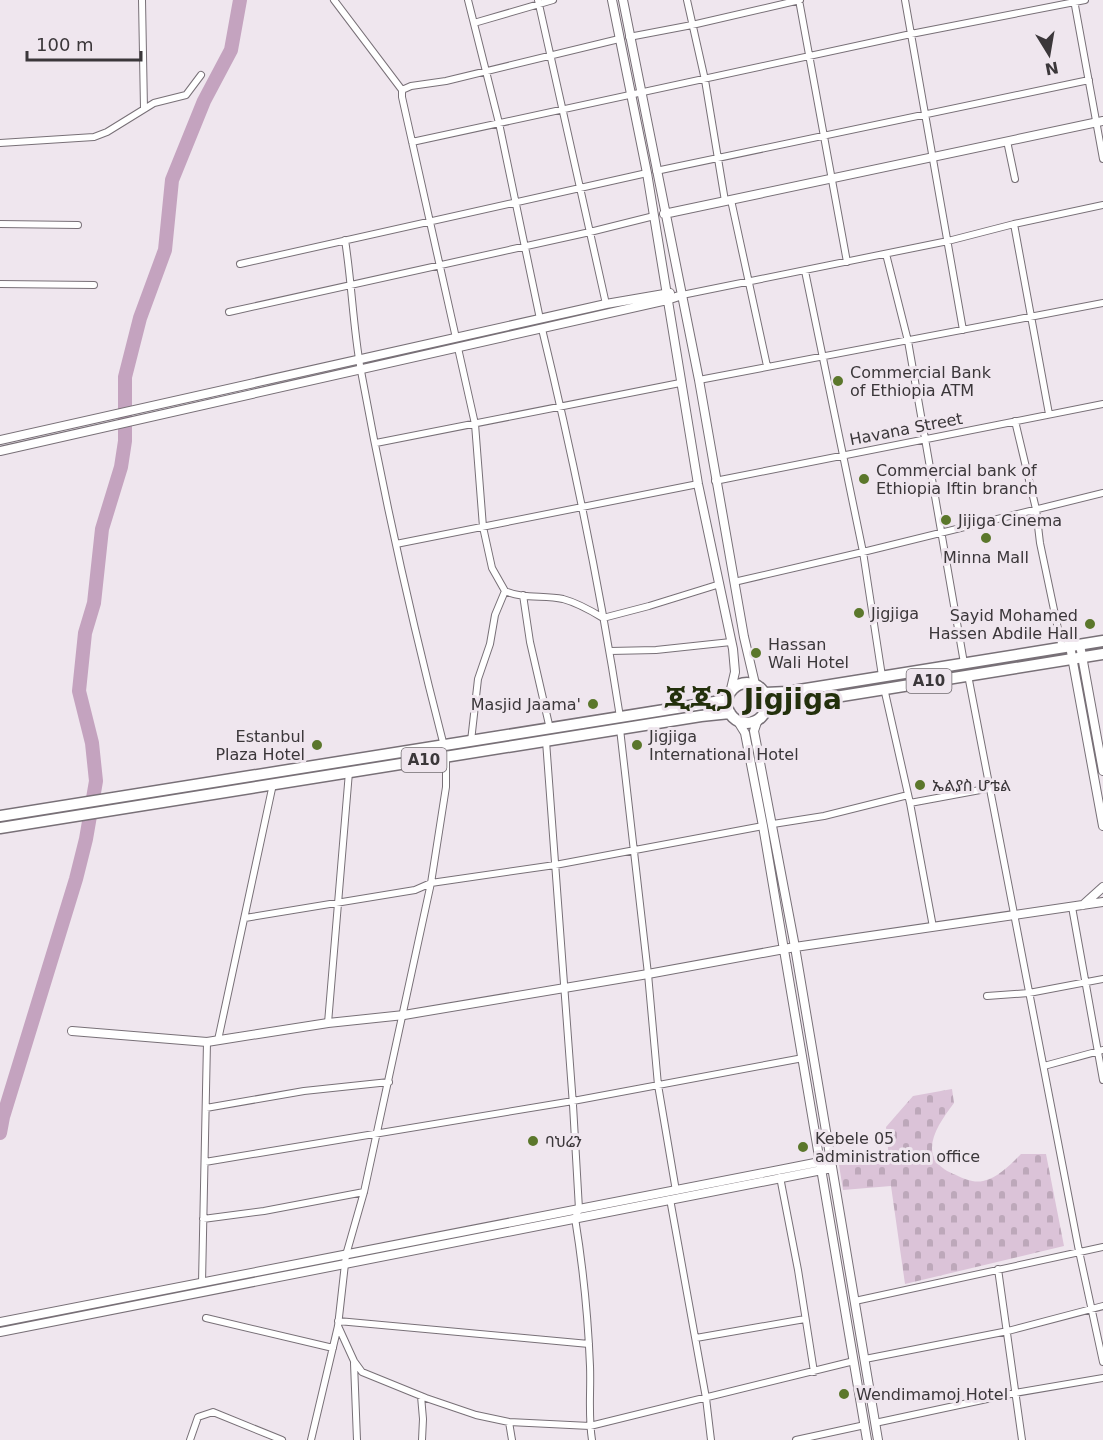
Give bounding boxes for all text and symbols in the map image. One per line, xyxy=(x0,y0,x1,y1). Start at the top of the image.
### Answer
scale bar xyxy=(27,24,141,62)
north arrow xyxy=(1019,24,1079,84)
text: 100 m xyxy=(36,34,94,55)
text: N xyxy=(1043,58,1060,79)
place label: Commercial Bank of Ethiopia ATM xyxy=(850,363,992,400)
marker: Commercial Bank of Ethiopia ATM xyxy=(831,374,845,388)
street label: Havana Street xyxy=(848,409,964,449)
place label: Commercial bank of Ethiopia Iftin branch xyxy=(876,461,1038,498)
marker: Commercial bank of Ethiopia Iftin branch xyxy=(857,472,871,486)
place label: Jijiga Cinema xyxy=(957,511,1062,530)
marker: Jijiga Cinema xyxy=(939,513,953,527)
marker: Minna Mall xyxy=(979,531,993,545)
place label: Minna Mall xyxy=(943,548,1029,567)
place label: Jigjiga xyxy=(870,604,919,623)
marker: Jigjiga xyxy=(852,606,866,620)
place label: Sayid Mohamed Hassen Abdile Hall xyxy=(929,606,1078,643)
marker: Sayid Mohamed Hassen Abdile Hall xyxy=(1083,617,1097,631)
place label: Hassan Wali Hotel xyxy=(768,635,849,672)
marker: Hassan Wali Hotel xyxy=(749,646,763,660)
road number: A10 xyxy=(906,669,952,693)
district label: ጂጂጋ Jigjiga xyxy=(664,683,842,716)
place label: Masjid Jaama' xyxy=(471,695,581,714)
marker: Masjid Jaama' xyxy=(586,697,600,711)
place label: Estanbul Plaza Hotel xyxy=(215,727,305,764)
place label: Jigjiga International Hotel xyxy=(648,727,799,764)
marker: Estanbul Plaza Hotel xyxy=(310,738,324,752)
marker: Jigjiga International Hotel xyxy=(630,738,644,752)
road number: A10 xyxy=(402,748,446,772)
place label: ኤልያስ ሆቴል xyxy=(932,776,1011,795)
marker: ኤልያስ ሆቴል xyxy=(913,778,927,792)
place label: Kebele 05 administration office xyxy=(815,1129,980,1166)
place label: ባህሬን xyxy=(545,1132,582,1151)
marker: ባህሬን xyxy=(526,1134,540,1148)
marker: Kebele 05 administration office xyxy=(796,1140,810,1154)
place label: Wendimamoj Hotel xyxy=(856,1385,1008,1404)
marker: Wendimamoj Hotel xyxy=(837,1387,851,1401)

